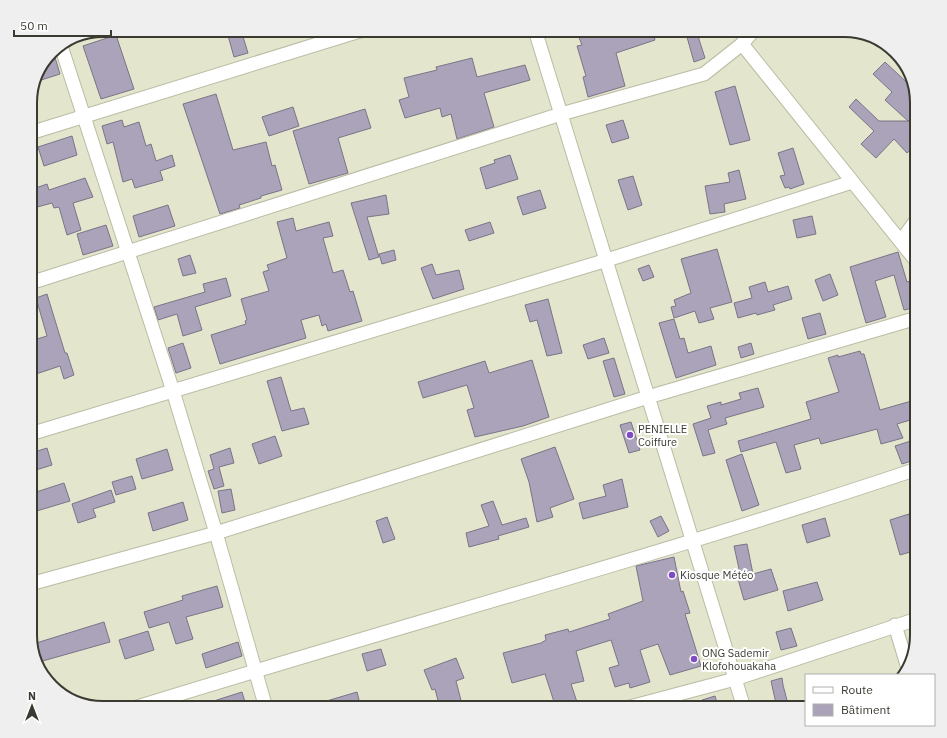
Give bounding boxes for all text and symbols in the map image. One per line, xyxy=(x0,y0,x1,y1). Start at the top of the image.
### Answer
scale bar xyxy=(14,12,111,38)
text: 50 m xyxy=(20,18,48,33)
place label: PENIELLE Coiffure xyxy=(638,422,687,449)
marker: PENIELLE Coiffure xyxy=(625,430,635,440)
place label: Kiosque Météo xyxy=(680,568,754,582)
marker: Kiosque Météo xyxy=(667,570,677,580)
place label: ONG Sademir Klofohouakaha xyxy=(702,646,776,673)
marker: ONG Sademir Klofohouakaha xyxy=(689,654,699,664)
legend xyxy=(805,674,935,726)
text: Route xyxy=(841,682,873,697)
north arrow xyxy=(12,686,52,726)
text: N xyxy=(28,689,36,703)
text: Bâtiment xyxy=(841,702,891,717)

